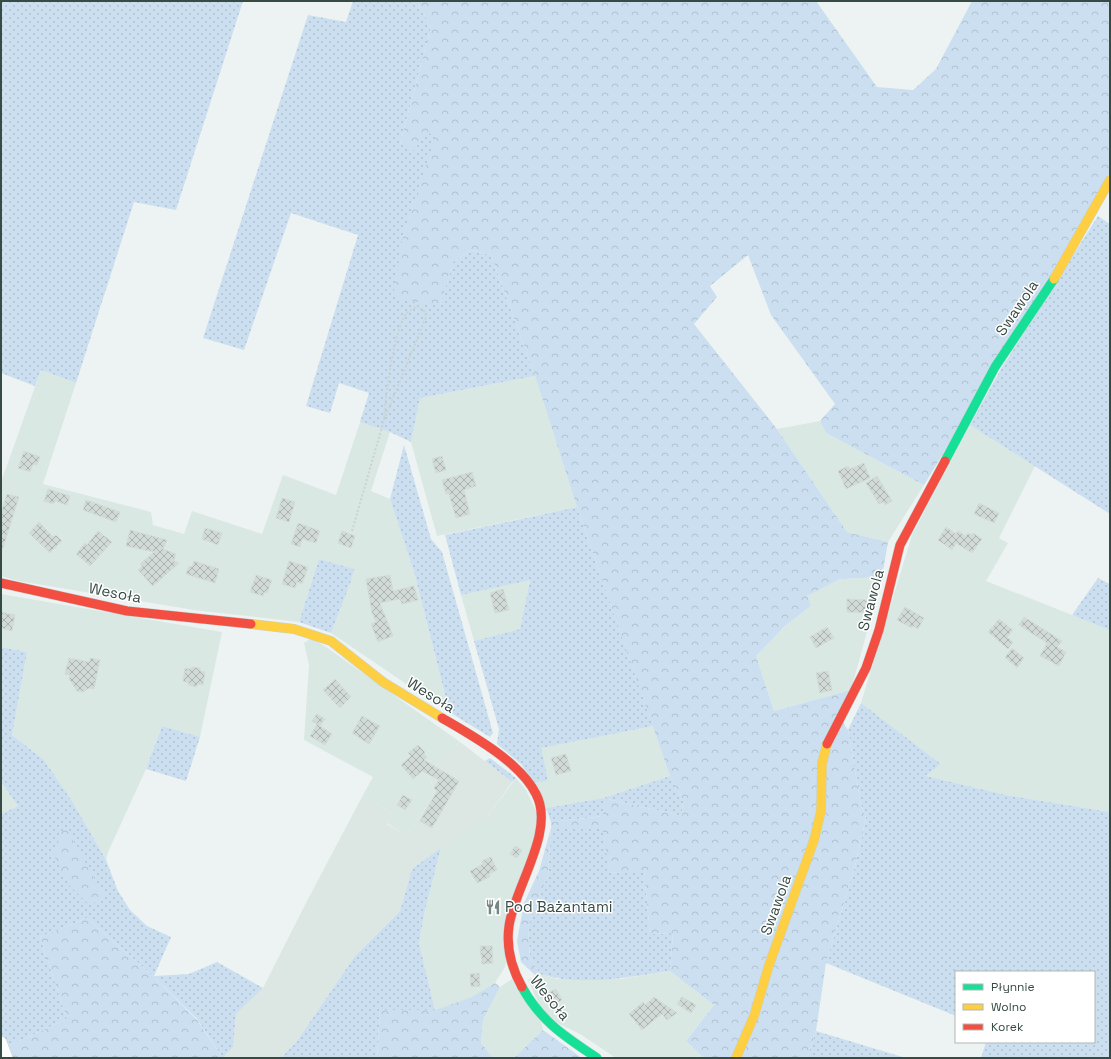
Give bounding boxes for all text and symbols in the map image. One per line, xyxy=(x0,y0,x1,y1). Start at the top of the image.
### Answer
street label: Swawola xyxy=(991,276,1042,339)
street label: Swawola xyxy=(853,567,888,633)
street label: Wesoła xyxy=(87,578,143,607)
street label: Wesoła xyxy=(404,672,459,717)
street label: Swawola xyxy=(756,872,795,938)
place label: Pod Bażantami xyxy=(505,897,613,916)
restaurant icon: Pod Bażantami xyxy=(484,898,502,916)
street label: Wesoła xyxy=(526,971,575,1025)
legend xyxy=(955,971,1095,1043)
text: Płynnie xyxy=(991,979,1035,995)
text: Wolno xyxy=(991,999,1026,1015)
text: Korek xyxy=(991,1019,1024,1035)

